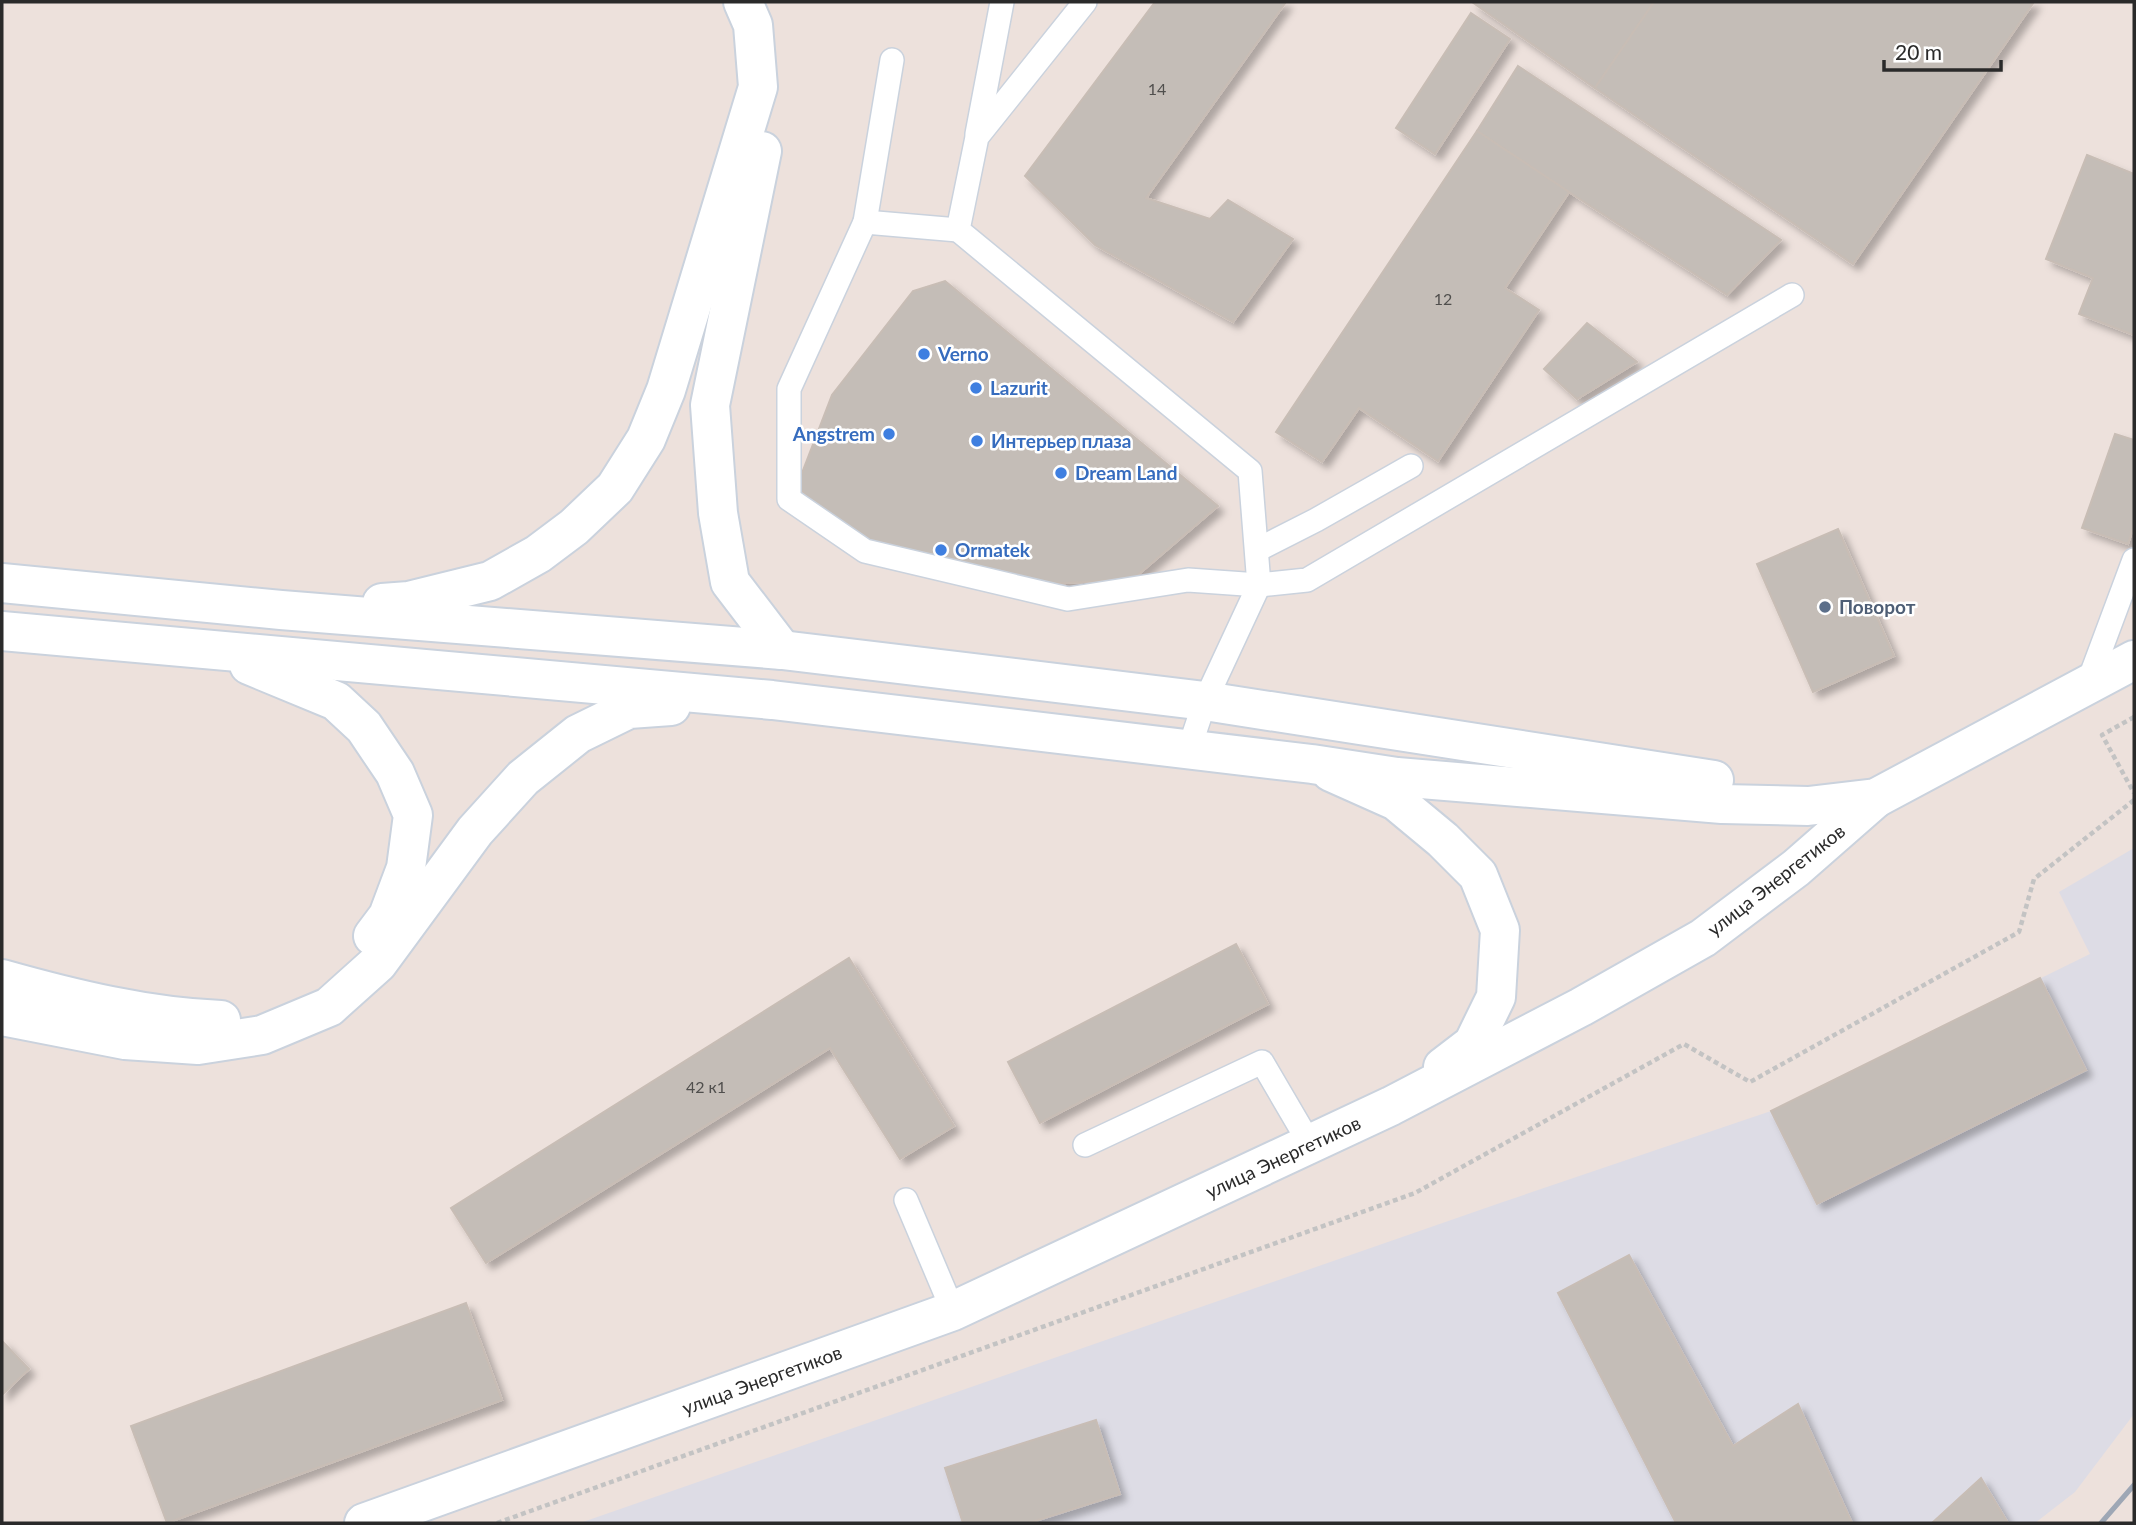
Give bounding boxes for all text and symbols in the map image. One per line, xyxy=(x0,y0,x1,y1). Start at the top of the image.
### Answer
scale bar xyxy=(1884,28,2001,72)
text: 20 m xyxy=(1895,39,1942,64)
house number: 14 xyxy=(1148,79,1166,98)
house number: 12 xyxy=(1434,289,1452,308)
place label: Verno xyxy=(937,342,989,365)
marker: Verno xyxy=(916,346,932,362)
place label: Lazurit xyxy=(990,376,1048,399)
marker: Lazurit xyxy=(968,380,984,396)
place label: Angstrem xyxy=(792,422,875,445)
marker: Angstrem xyxy=(881,426,897,442)
place label: Интерьер плаза xyxy=(991,429,1132,452)
marker: Интерьер плаза xyxy=(969,433,985,449)
place label: Dream Land xyxy=(1075,461,1177,484)
marker: Dream Land xyxy=(1053,465,1069,481)
place label: Ormatek xyxy=(955,538,1031,561)
marker: Ormatek xyxy=(933,542,949,558)
place label: Поворот xyxy=(1839,595,1916,618)
marker: Поворот xyxy=(1817,599,1833,615)
street label: улица Энергетиков xyxy=(1702,819,1849,940)
house number: 42 к1 xyxy=(686,1077,726,1096)
street label: улица Энергетиков xyxy=(1202,1111,1364,1203)
street label: улица Энергетиков xyxy=(679,1340,845,1419)

